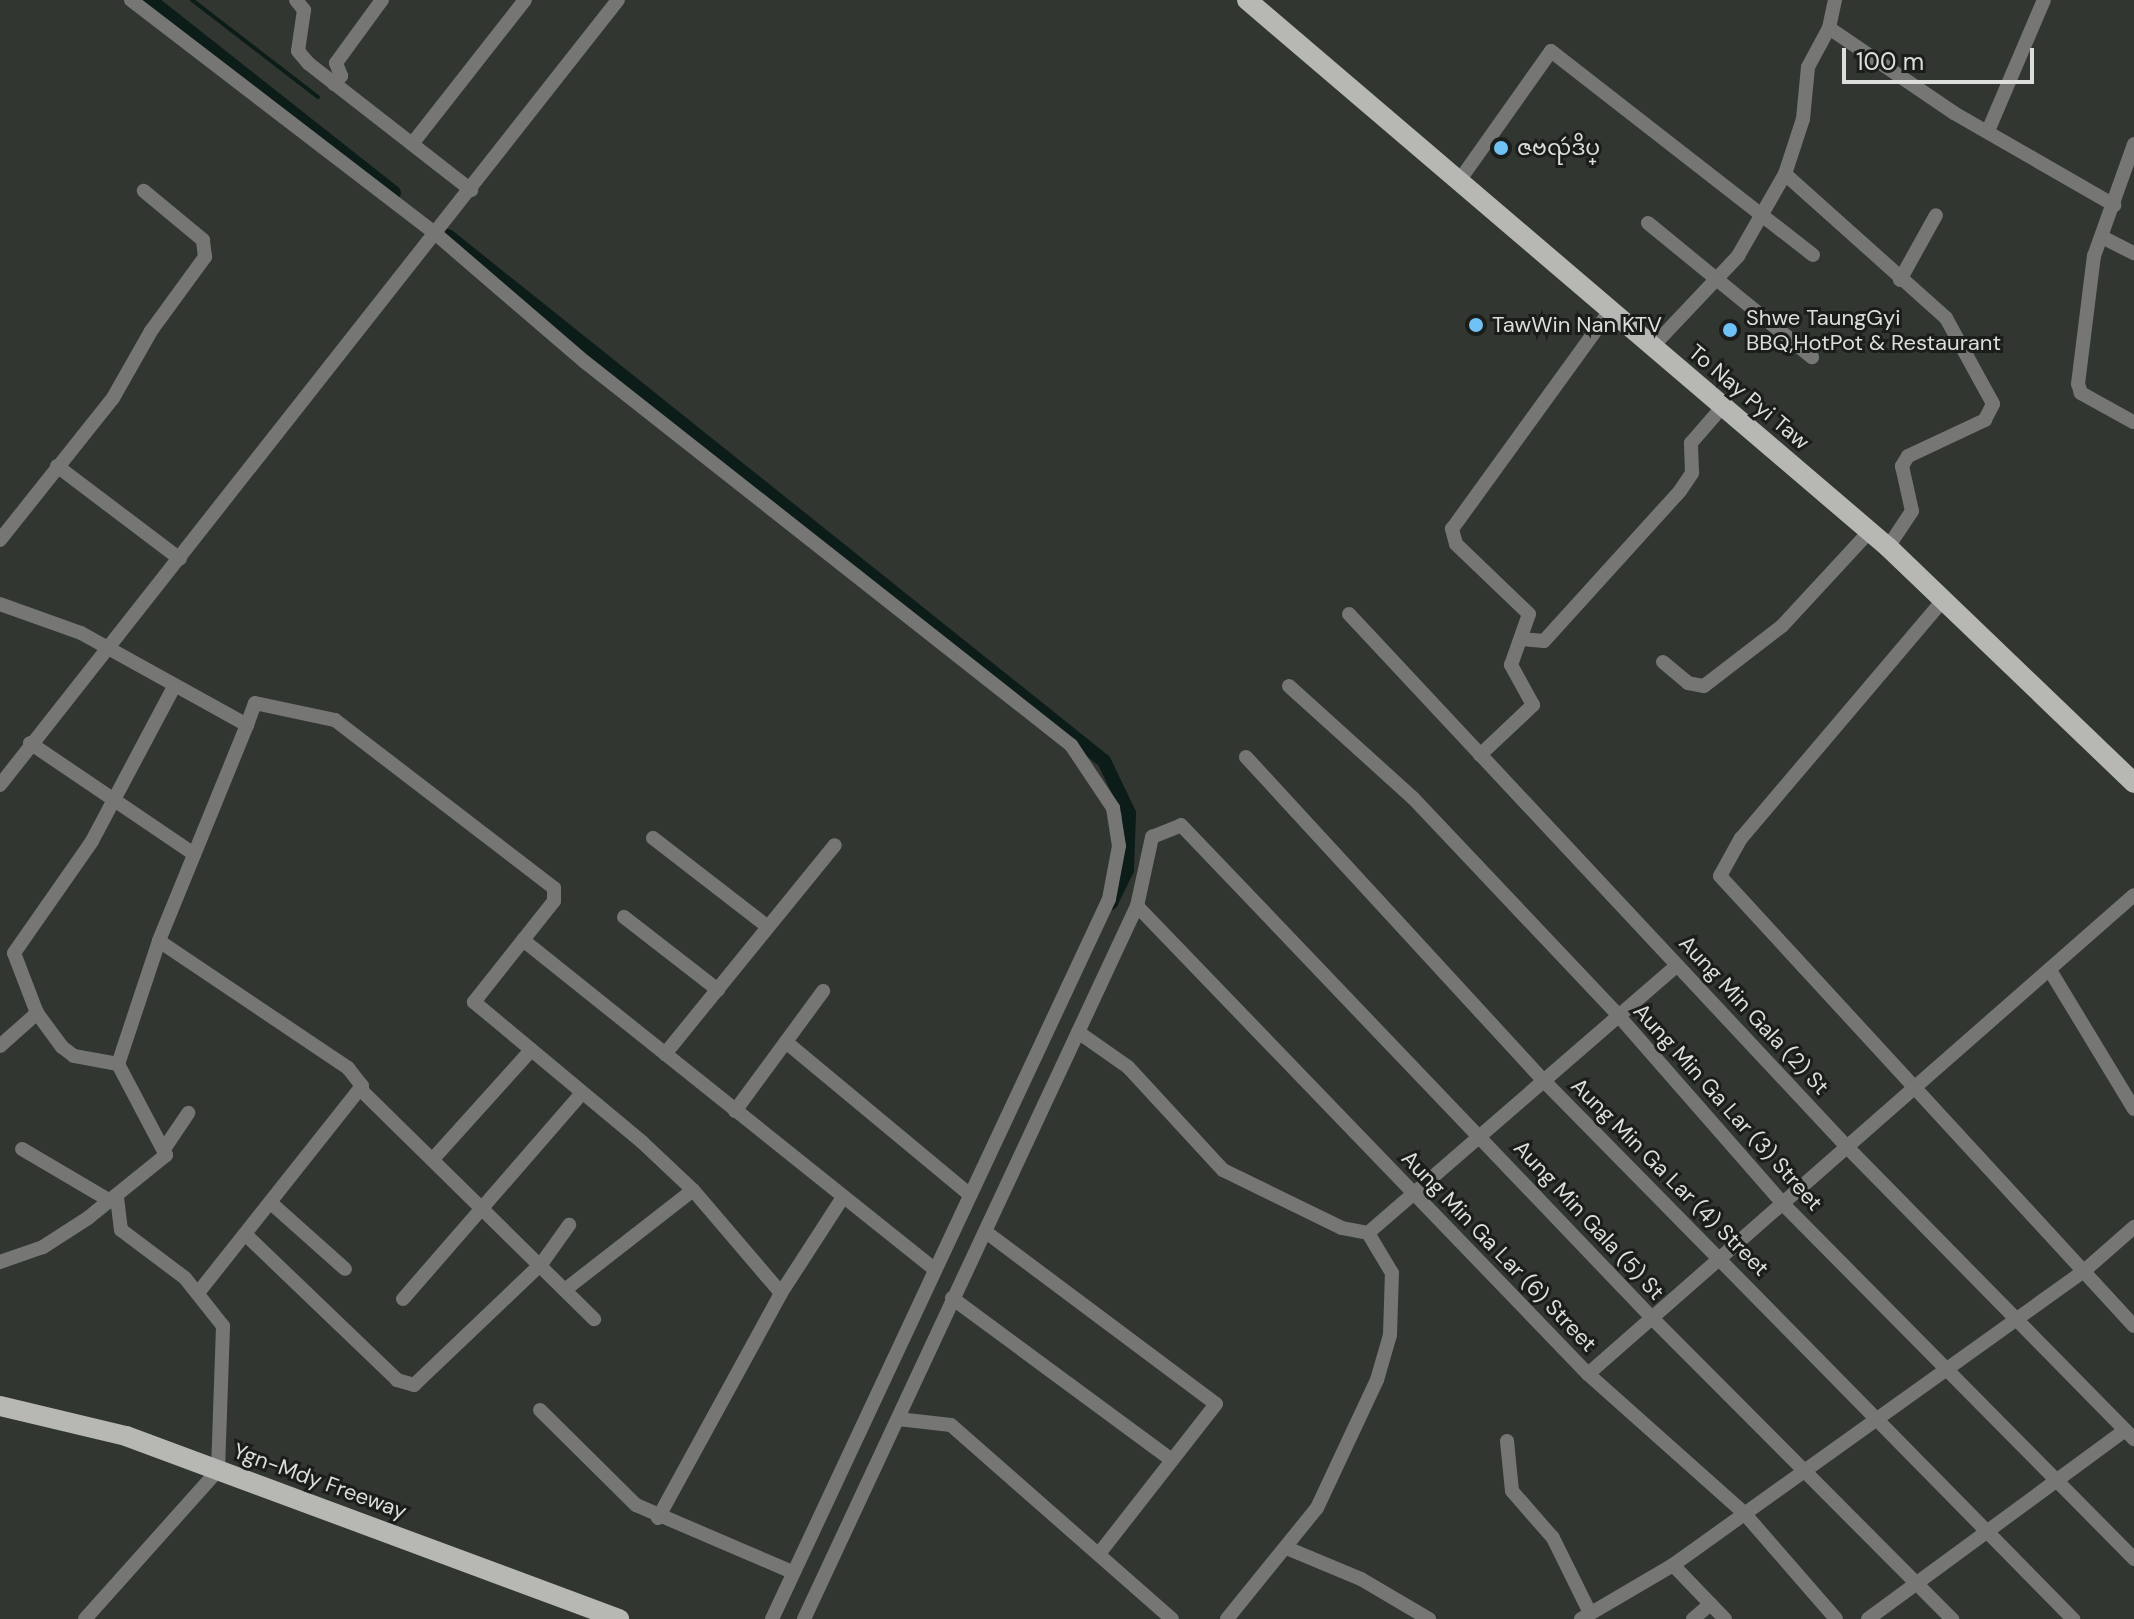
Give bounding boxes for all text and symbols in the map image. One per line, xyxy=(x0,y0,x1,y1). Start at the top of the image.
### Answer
scale bar xyxy=(1846,32,2038,82)
text: 100 m xyxy=(1856,46,1924,77)
place label: ဇဗၺဴဒိပ္ xyxy=(1517,135,1600,161)
marker: ဇဗၺဴဒိပ္ xyxy=(1492,139,1510,157)
place label: Shwe TaungGyi BBQ,HotPot & Restaurant xyxy=(1746,304,2001,356)
place label: TawWin Nan KTV xyxy=(1492,312,1662,338)
marker: TawWin Nan KTV xyxy=(1467,316,1485,334)
marker: Shwe TaungGyi BBQ,HotPot & Restaurant xyxy=(1721,321,1739,339)
street label: To Nay Pyi Taw xyxy=(1683,339,1815,455)
street label: Aung Min Gala (2) St xyxy=(1674,930,1834,1100)
street label: Aung Min Ga Lar (3) Street xyxy=(1628,998,1828,1216)
street label: Aung Min Ga Lar (4) Street xyxy=(1566,1073,1774,1281)
street label: Aung Min Gala (5) St xyxy=(1508,1135,1670,1305)
street label: Aung Min Ga Lar (6) Street xyxy=(1396,1145,1602,1357)
street label: Ygn-Mdy Freeway xyxy=(230,1437,410,1525)

